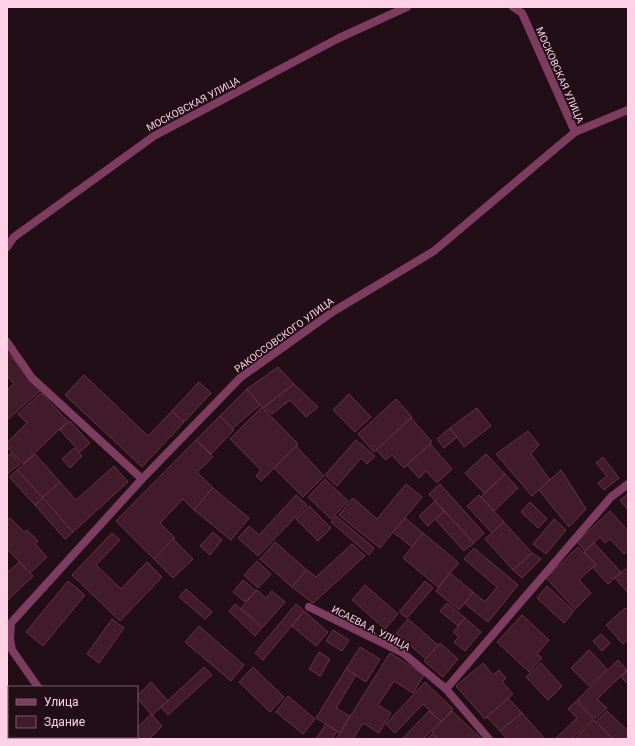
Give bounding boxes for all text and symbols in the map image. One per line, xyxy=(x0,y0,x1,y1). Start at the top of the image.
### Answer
street label: МОСКОВСКАЯ УЛИЦА xyxy=(534,25,586,125)
street label: МОСКОВСКАЯ УЛИЦА xyxy=(145,75,242,133)
street label: РАКОССОВСКОГО УЛИЦА xyxy=(232,295,336,375)
street label: ИСАЕВА А. УЛИЦА xyxy=(330,603,413,653)
legend xyxy=(8,686,138,738)
text: Улица xyxy=(44,695,79,709)
text: Здание xyxy=(44,715,85,729)

